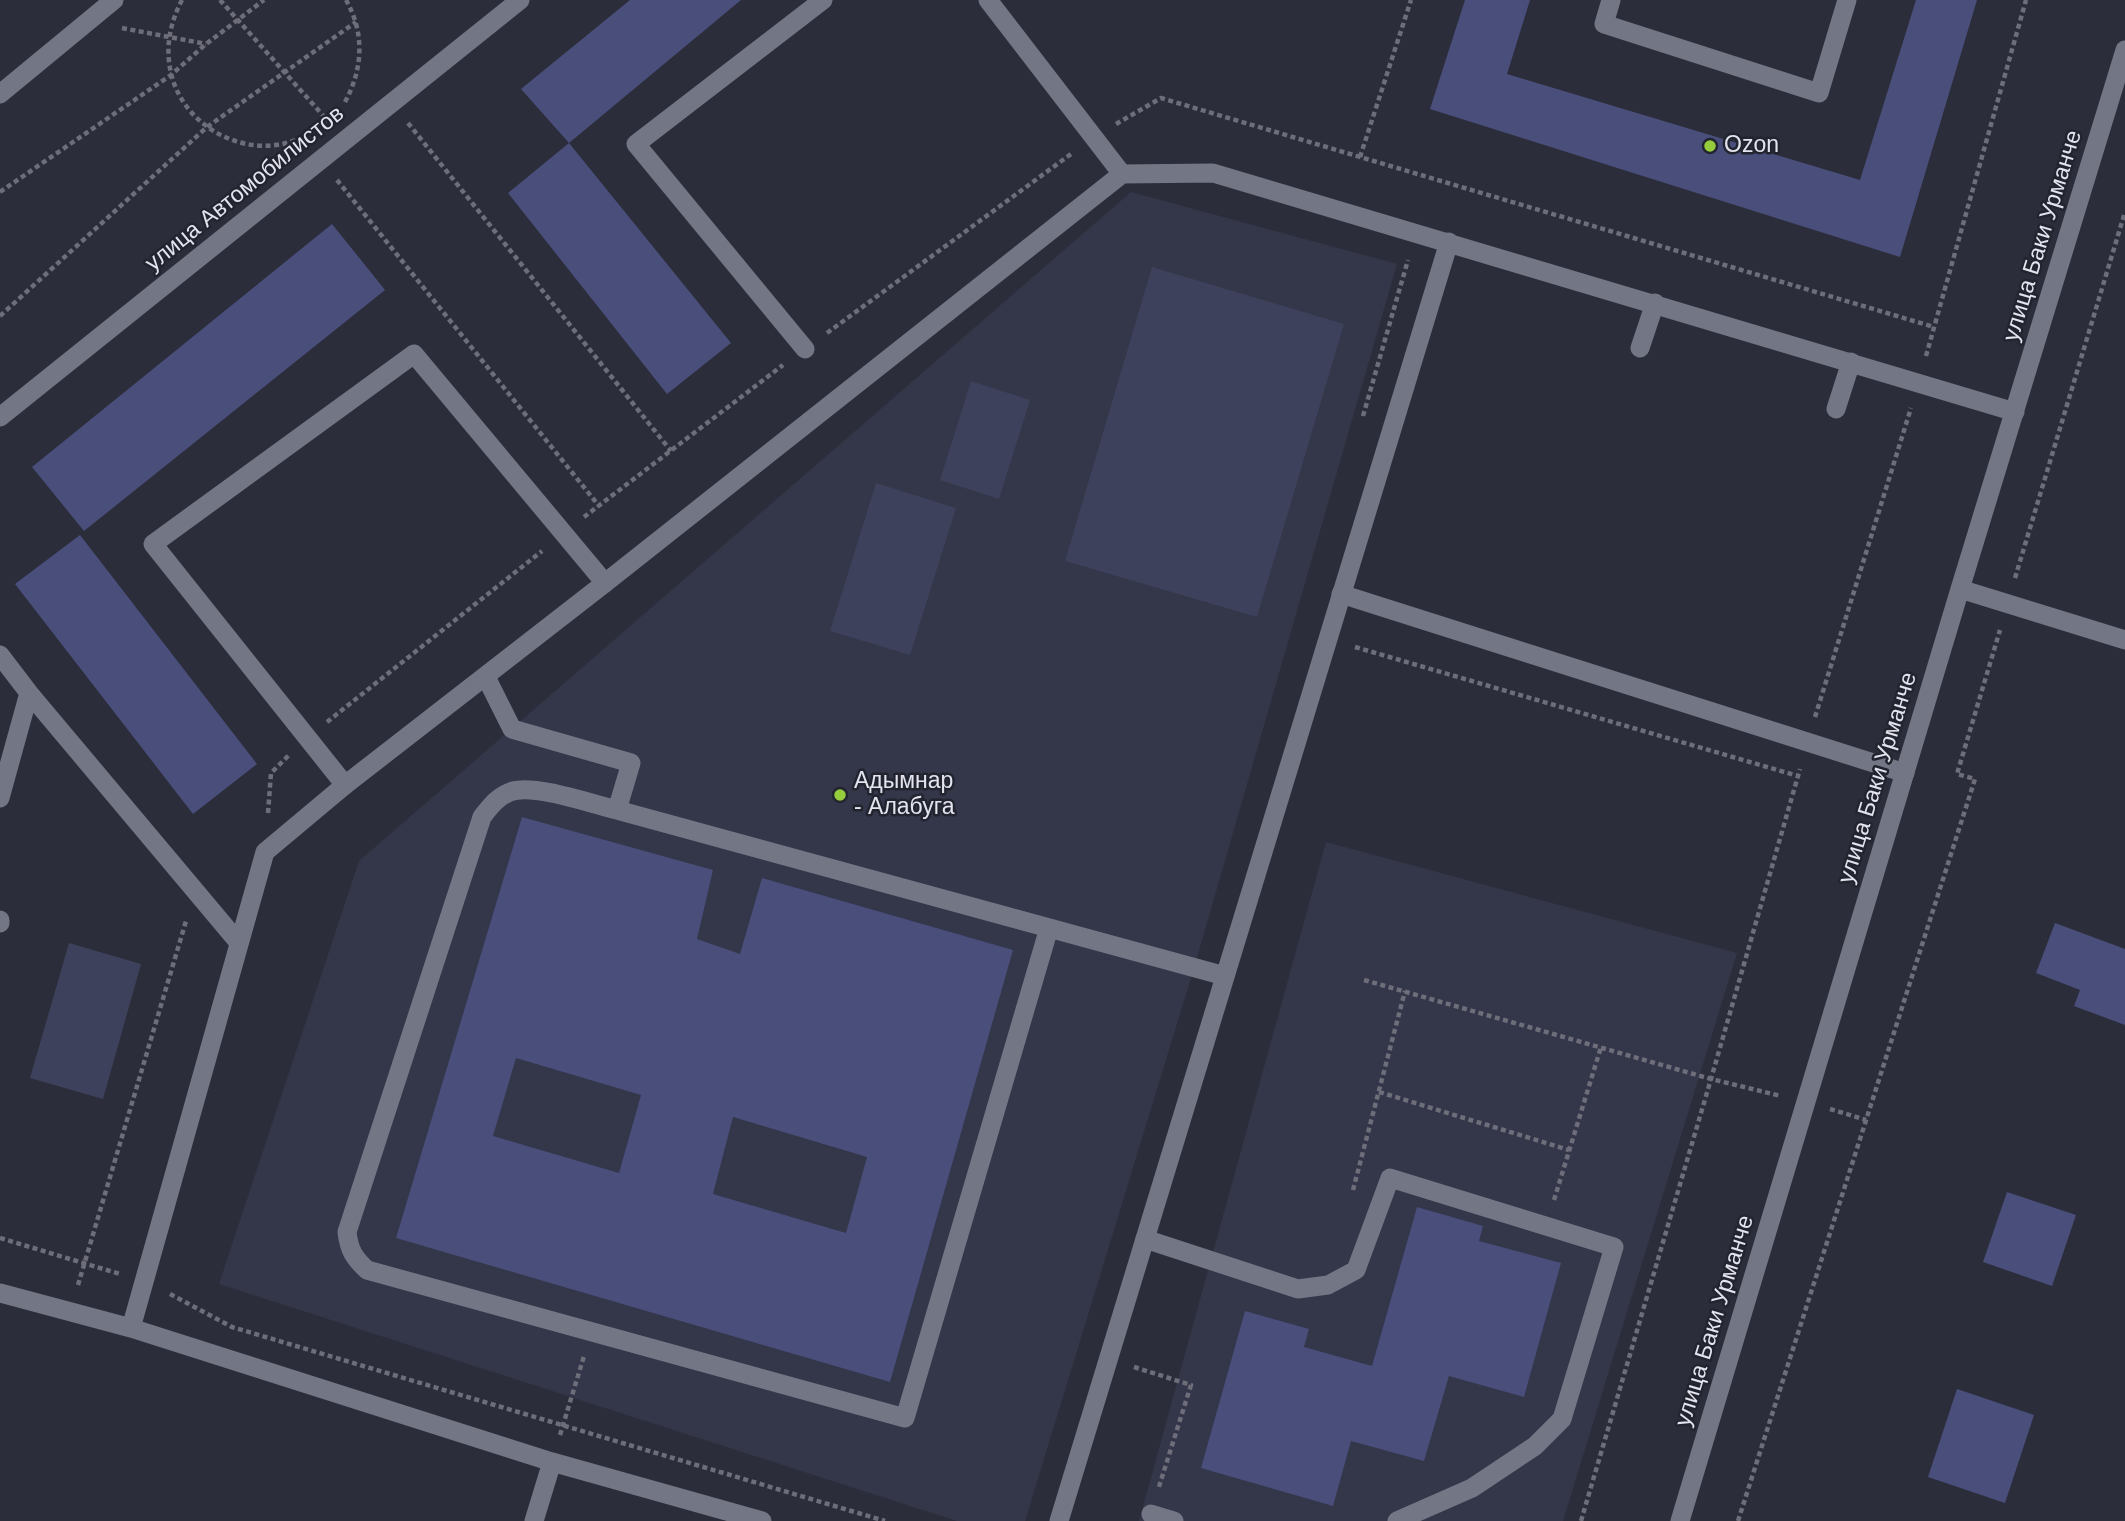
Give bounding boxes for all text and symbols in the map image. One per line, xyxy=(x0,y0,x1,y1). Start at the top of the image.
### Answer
street label: улица Автомобилистов xyxy=(140,100,350,278)
street label: улица Баки Урманче xyxy=(1998,127,2088,345)
place label: Ozon xyxy=(1724,132,1779,160)
marker: Ozon xyxy=(1702,138,1718,154)
street label: улица Баки Урманче xyxy=(1833,669,1923,887)
place label: Адымнар - Алабуга xyxy=(854,768,954,822)
marker: Адымнар - Алабуга xyxy=(832,787,848,803)
street label: улица Баки Урманче xyxy=(1670,1212,1760,1430)

